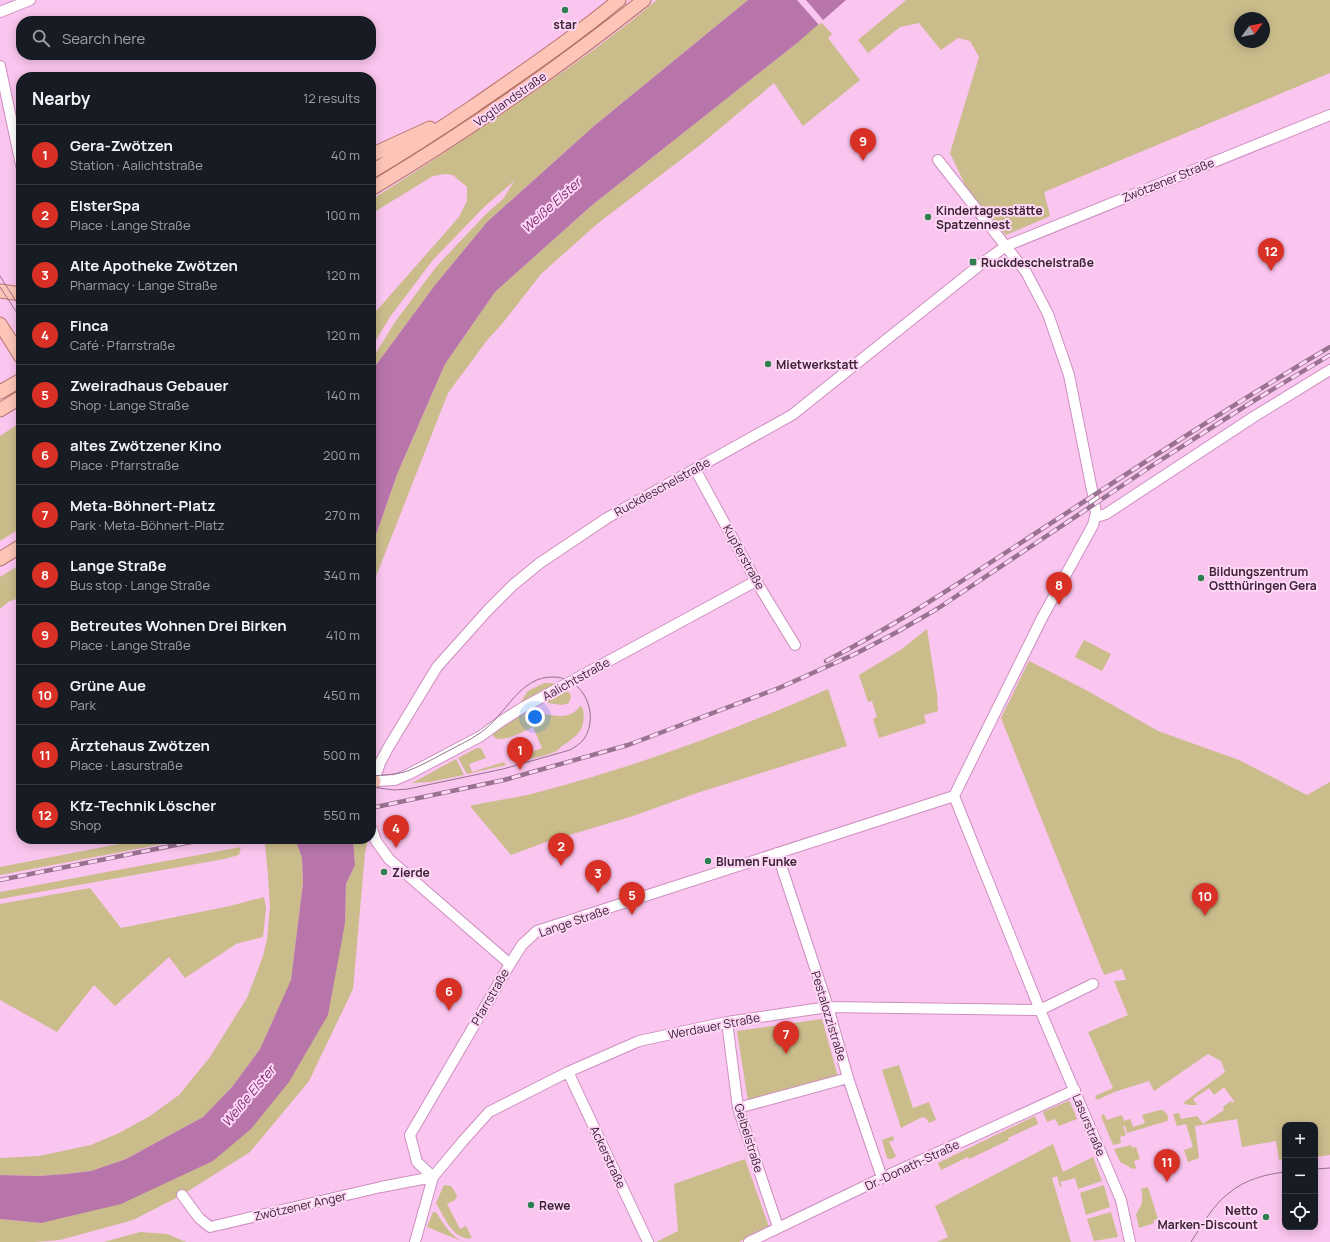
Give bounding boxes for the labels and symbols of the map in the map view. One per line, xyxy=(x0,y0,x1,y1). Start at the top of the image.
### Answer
marker: star xyxy=(560,5,570,15)
north arrow xyxy=(1234,12,1270,48)
place label: star xyxy=(553,16,577,33)
street label: Vogtlandstraße xyxy=(470,68,550,130)
pin: 9 xyxy=(850,128,876,161)
street label: Zwötzener Straße xyxy=(1119,154,1217,206)
water label: Weiße Elster xyxy=(517,172,586,237)
place label: Kindertagesstätte Spatzennest xyxy=(936,202,1043,233)
marker: Kindertagesstätte Spatzennest xyxy=(923,212,933,222)
pin: 12 xyxy=(1258,238,1284,271)
place label: Ruckdeschelstraße xyxy=(981,254,1094,271)
marker: Ruckdeschelstraße xyxy=(968,257,978,267)
place label: Mietwerkstatt xyxy=(776,356,858,373)
marker: Mietwerkstatt xyxy=(763,359,773,369)
street label: Ruckdeschelstraße xyxy=(611,454,713,520)
street label: Kupferstraße xyxy=(719,521,769,593)
place label: Bildungszentrum Ostthüringen Gera xyxy=(1209,563,1317,594)
pin: 8 xyxy=(1046,572,1072,605)
marker: Bildungszentrum Ostthüringen Gera xyxy=(1196,573,1206,583)
street label: Aalichtstraße xyxy=(539,654,613,704)
your location xyxy=(525,707,545,727)
pin: 1 xyxy=(507,737,533,770)
pin: 4 xyxy=(383,815,409,848)
pin: 2 xyxy=(548,833,574,866)
place label: Blumen Funke xyxy=(716,853,797,870)
marker: Blumen Funke xyxy=(703,856,713,866)
pin: 3 xyxy=(585,860,611,893)
place label: Zierde xyxy=(392,864,430,881)
marker: Zierde xyxy=(379,867,389,877)
pin: 5 xyxy=(619,882,645,915)
pin: 10 xyxy=(1192,883,1218,916)
street label: Lange Straße xyxy=(536,901,612,941)
street label: Pfarrstraße xyxy=(467,965,513,1029)
street label: Pestalozzistraße xyxy=(807,969,851,1063)
pin: 6 xyxy=(436,978,462,1011)
street label: Werdauer Straße xyxy=(666,1009,762,1043)
pin: 7 xyxy=(773,1021,799,1054)
water label: Weiße Elster xyxy=(217,1060,280,1130)
street label: Lasurstraße xyxy=(1068,1091,1110,1159)
street label: Geibelstraße xyxy=(730,1101,768,1175)
street label: Ackerstraße xyxy=(586,1123,630,1191)
street label: Dr.-Donath-Straße xyxy=(862,1136,962,1194)
pin: 11 xyxy=(1154,1149,1180,1182)
street label: Zwötzener Anger xyxy=(252,1187,348,1225)
place label: Rewe xyxy=(539,1197,571,1214)
marker: Rewe xyxy=(526,1200,536,1210)
place label: Netto Marken-Discount xyxy=(1157,1202,1258,1233)
marker: Netto Marken-Discount xyxy=(1261,1212,1271,1222)

